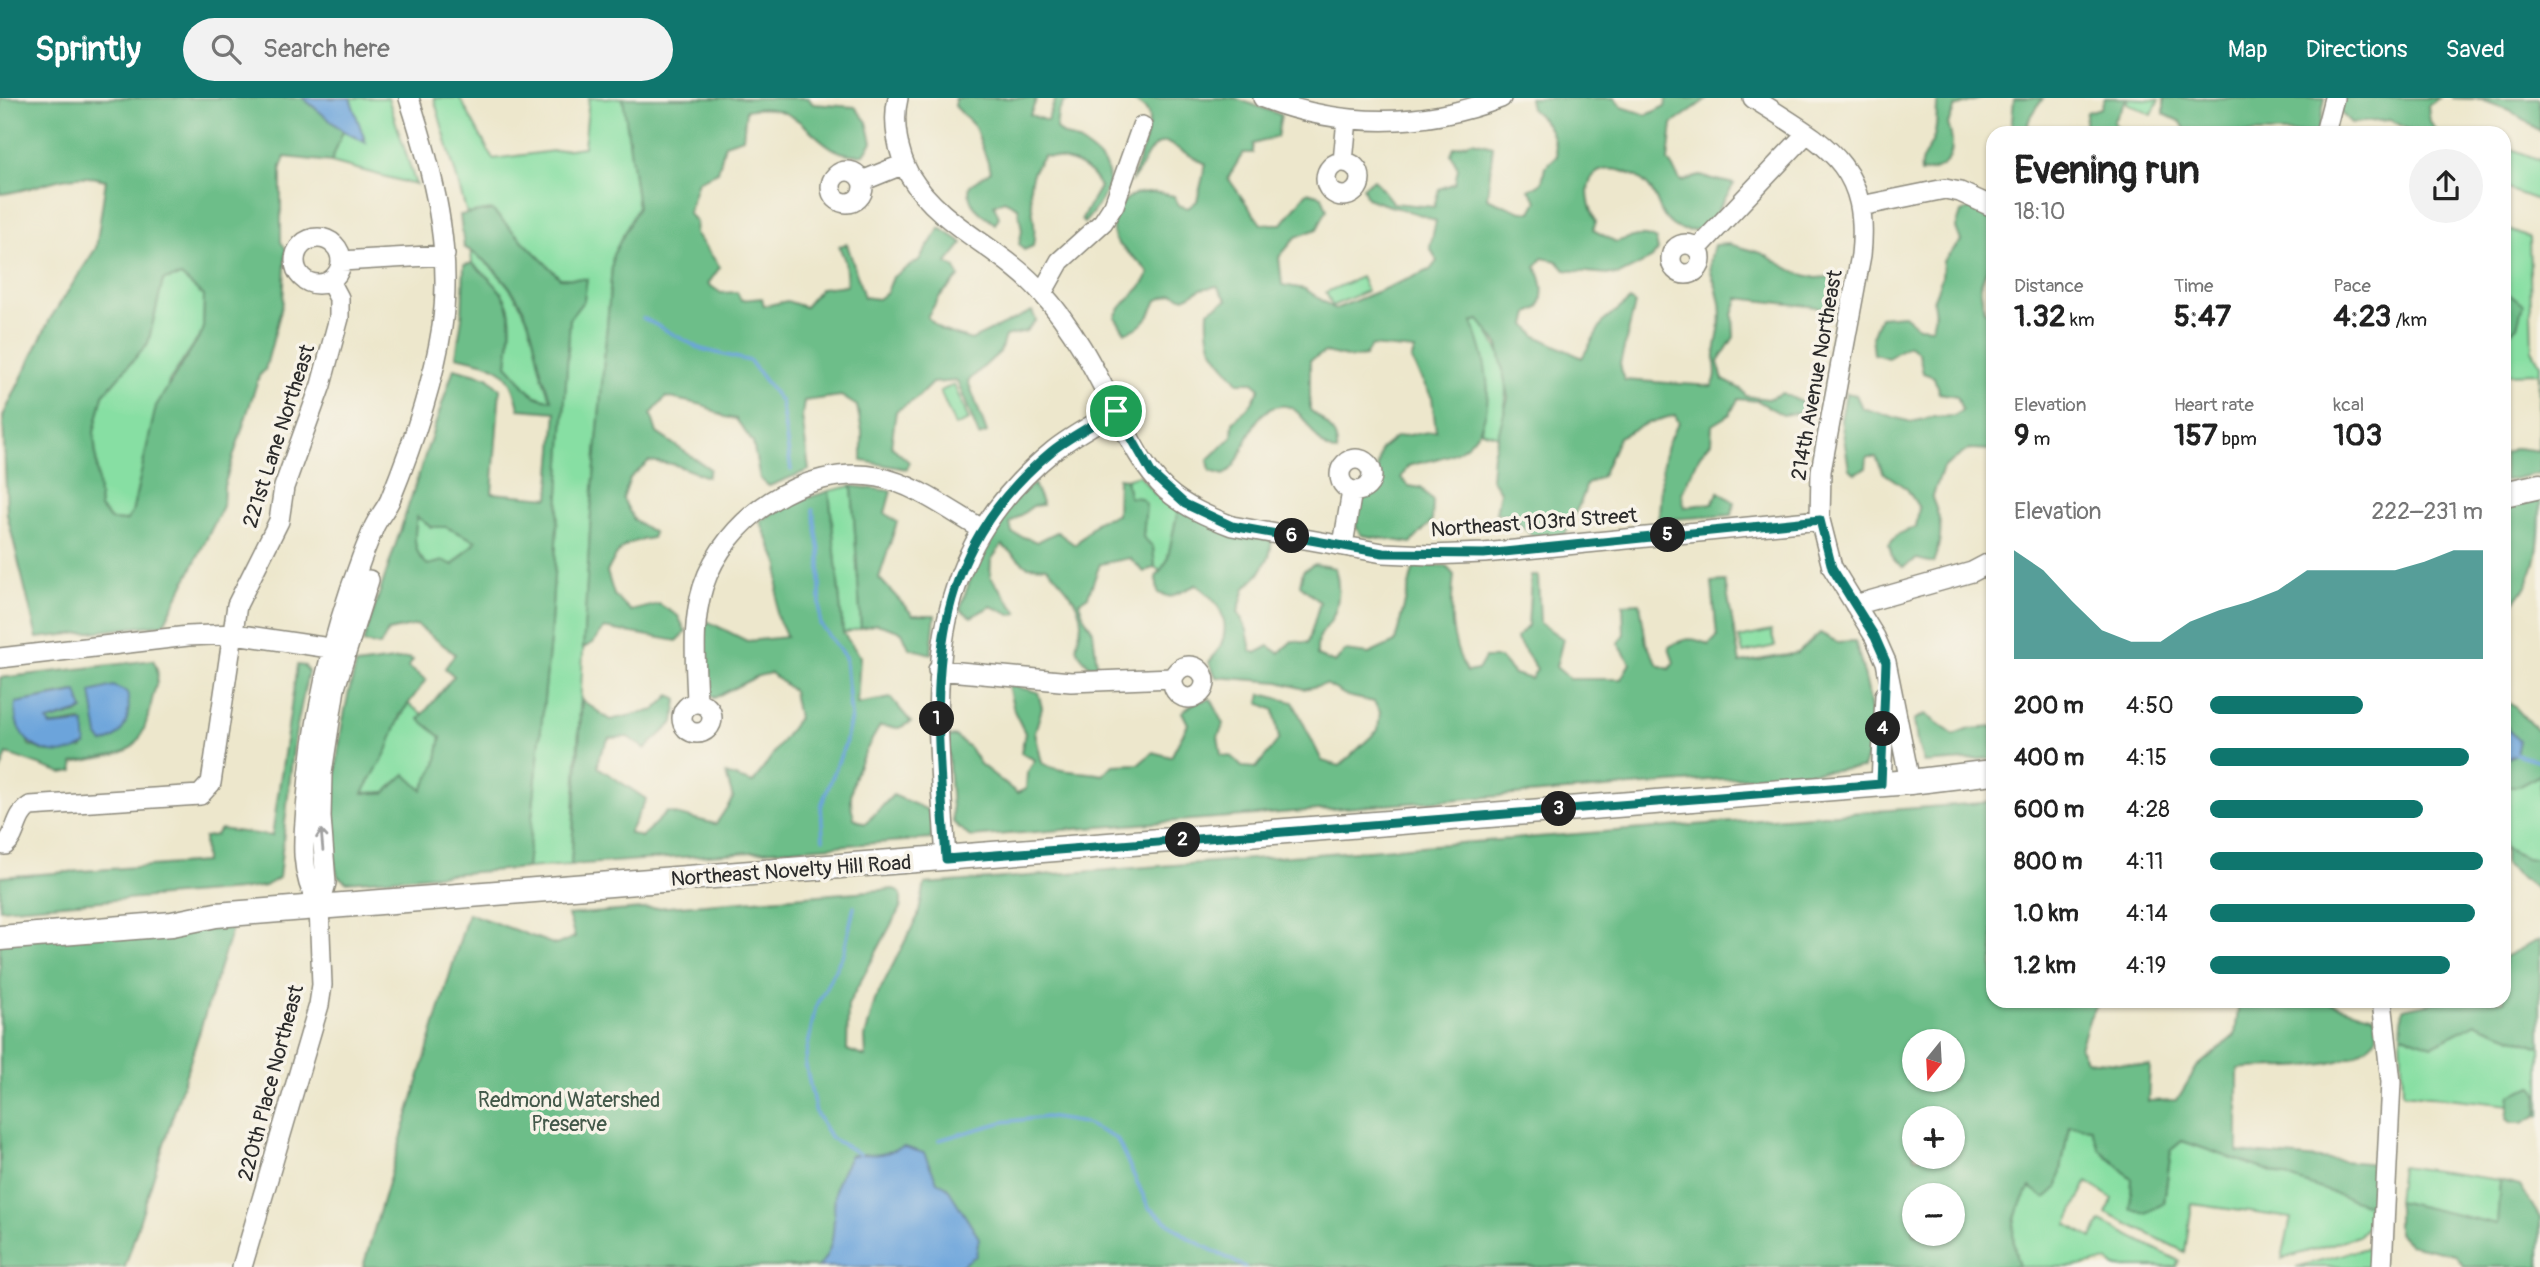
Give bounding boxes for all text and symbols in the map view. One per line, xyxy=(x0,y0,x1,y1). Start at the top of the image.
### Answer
search box xyxy=(183,18,673,81)
text: Sprintly xyxy=(35,29,141,70)
icon: search xyxy=(207,30,245,68)
text: Search here xyxy=(263,33,390,65)
text: Map xyxy=(2228,35,2268,64)
text: Directions xyxy=(2306,35,2407,64)
text: Saved xyxy=(2445,35,2505,64)
text: Evening run xyxy=(2014,147,2200,195)
button: share xyxy=(2409,149,2483,223)
text: 18:10 xyxy=(2014,197,2065,226)
street label: 214th Avenue Northeast xyxy=(1785,267,1849,482)
text: Distance xyxy=(2014,274,2083,298)
text: Time xyxy=(2174,274,2213,298)
text: Pace xyxy=(2333,274,2371,298)
text: 1.32 xyxy=(2014,298,2066,335)
text: 5:47 xyxy=(2174,298,2231,335)
text: 4:23 xyxy=(2333,298,2391,335)
text: km xyxy=(2066,308,2095,332)
text: /km xyxy=(2391,308,2427,332)
street label: 221st Lane Northeast xyxy=(237,340,322,531)
pin xyxy=(1086,381,1146,441)
icon: arrive xyxy=(1097,392,1135,430)
text: Elevation xyxy=(2014,393,2086,417)
text: Heart rate xyxy=(2174,393,2254,417)
text: kcal xyxy=(2333,393,2364,417)
text: 9 xyxy=(2014,417,2029,454)
text: 157 xyxy=(2174,417,2218,454)
text: 103 xyxy=(2333,417,2382,454)
text: m xyxy=(2029,427,2050,451)
text: bpm xyxy=(2218,427,2257,451)
text: Elevation xyxy=(2014,497,2102,526)
text: 222–231 m xyxy=(2371,497,2483,526)
street label: Northeast 103rd Street xyxy=(1430,502,1639,544)
pin: 6 xyxy=(1274,518,1310,554)
pin: 5 xyxy=(1650,518,1686,552)
text: 5 xyxy=(1662,522,1673,546)
text: 6 xyxy=(1286,523,1297,547)
text: 200 m xyxy=(2014,691,2084,720)
text: 4:50 xyxy=(2126,691,2174,720)
pin: 1 xyxy=(920,702,954,736)
text: 1 xyxy=(933,706,940,730)
pin: 4 xyxy=(1866,712,1900,746)
text: 4 xyxy=(1877,716,1888,740)
text: 400 m xyxy=(2014,743,2084,772)
text: 4:15 xyxy=(2126,743,2167,772)
pin: 3 xyxy=(1542,792,1576,826)
text: 600 m xyxy=(2014,795,2084,824)
text: 4:28 xyxy=(2126,795,2170,824)
text: 3 xyxy=(1553,796,1564,820)
pin: 2 xyxy=(1166,822,1200,858)
text: 2 xyxy=(1177,827,1188,851)
one-way arrow xyxy=(315,829,328,852)
text: 800 m xyxy=(2014,847,2082,876)
text: 4:11 xyxy=(2126,847,2163,876)
street label: Northeast Novelty Hill Road xyxy=(670,849,912,893)
text: 1.0 km xyxy=(2014,899,2079,928)
text: 4:14 xyxy=(2126,899,2168,928)
text: 1.2 km xyxy=(2014,951,2076,980)
text: 4:19 xyxy=(2126,951,2166,980)
street label: 220th Place Northeast xyxy=(232,981,310,1184)
north arrow xyxy=(1902,1029,1965,1092)
map controls xyxy=(1902,1029,1965,1246)
park label: Redmond Watershed Preserve xyxy=(478,1087,660,1138)
button: + xyxy=(1902,1106,1965,1169)
button: − xyxy=(1902,1183,1965,1246)

